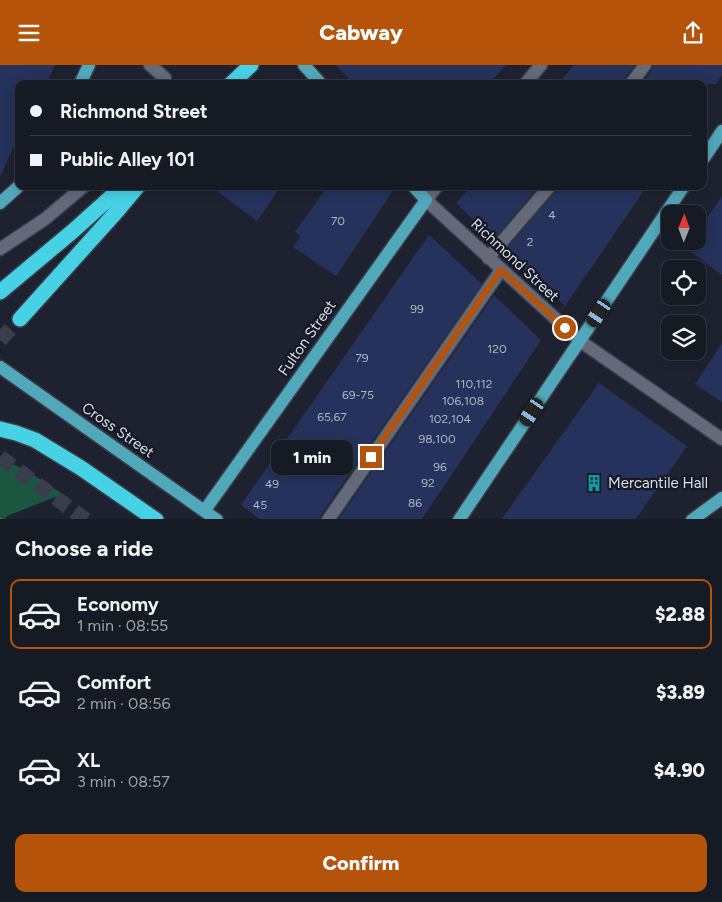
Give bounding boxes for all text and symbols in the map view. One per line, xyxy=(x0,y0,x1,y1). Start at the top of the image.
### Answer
icon: menu xyxy=(15,19,43,47)
text: Cabway xyxy=(319,19,403,46)
icon: share xyxy=(679,19,707,47)
text: Richmond Street xyxy=(60,100,208,123)
text: Public Alley 101 xyxy=(60,148,195,171)
north arrow xyxy=(661,205,706,250)
map controls xyxy=(661,205,706,360)
house number: 4 xyxy=(548,208,556,222)
house number: 70 xyxy=(331,214,345,228)
street label: Richmond Street xyxy=(467,215,563,306)
house number: 2 xyxy=(527,235,533,249)
button: locate xyxy=(661,260,706,305)
street label: Fulton Street xyxy=(274,296,340,379)
car xyxy=(584,296,613,330)
house number: 99 xyxy=(410,302,424,316)
button: layers xyxy=(661,315,706,360)
route start xyxy=(554,317,576,339)
house number: 120 xyxy=(487,342,507,356)
house number: 79 xyxy=(355,351,369,365)
house number: 110,112 xyxy=(456,377,492,391)
house number: 69-75 xyxy=(342,388,374,402)
house number: 106,108 xyxy=(442,394,484,408)
car xyxy=(517,395,546,429)
street label: Cross Street xyxy=(78,398,158,462)
house number: 65,67 xyxy=(317,410,347,424)
house number: 102,104 xyxy=(429,412,472,426)
house number: 98,100 xyxy=(418,432,456,446)
callout: 1 min xyxy=(271,439,354,475)
route end xyxy=(360,446,382,468)
text: 1 min xyxy=(293,448,331,467)
house number: 96 xyxy=(433,460,447,474)
building icon: Mercantile Hall xyxy=(584,473,604,493)
place label: Mercantile Hall xyxy=(608,474,708,492)
house number: 92 xyxy=(421,476,435,490)
house number: 49 xyxy=(265,477,279,491)
house number: 86 xyxy=(408,496,422,510)
house number: 45 xyxy=(253,498,267,512)
text: Choose a ride xyxy=(15,535,153,562)
icon: car xyxy=(17,592,62,637)
text: Economy xyxy=(77,593,159,616)
text: $2.88 xyxy=(655,603,705,626)
text: 1 min · 08:55 xyxy=(77,616,168,635)
icon: car xyxy=(17,670,62,715)
text: Comfort xyxy=(77,671,152,694)
text: $3.89 xyxy=(656,681,705,704)
text: 2 min · 08:56 xyxy=(77,694,171,713)
icon: car xyxy=(17,748,62,793)
text: XL xyxy=(77,749,100,772)
text: $4.90 xyxy=(654,759,705,782)
text: 3 min · 08:57 xyxy=(77,772,170,791)
button: Confirm xyxy=(15,834,707,892)

